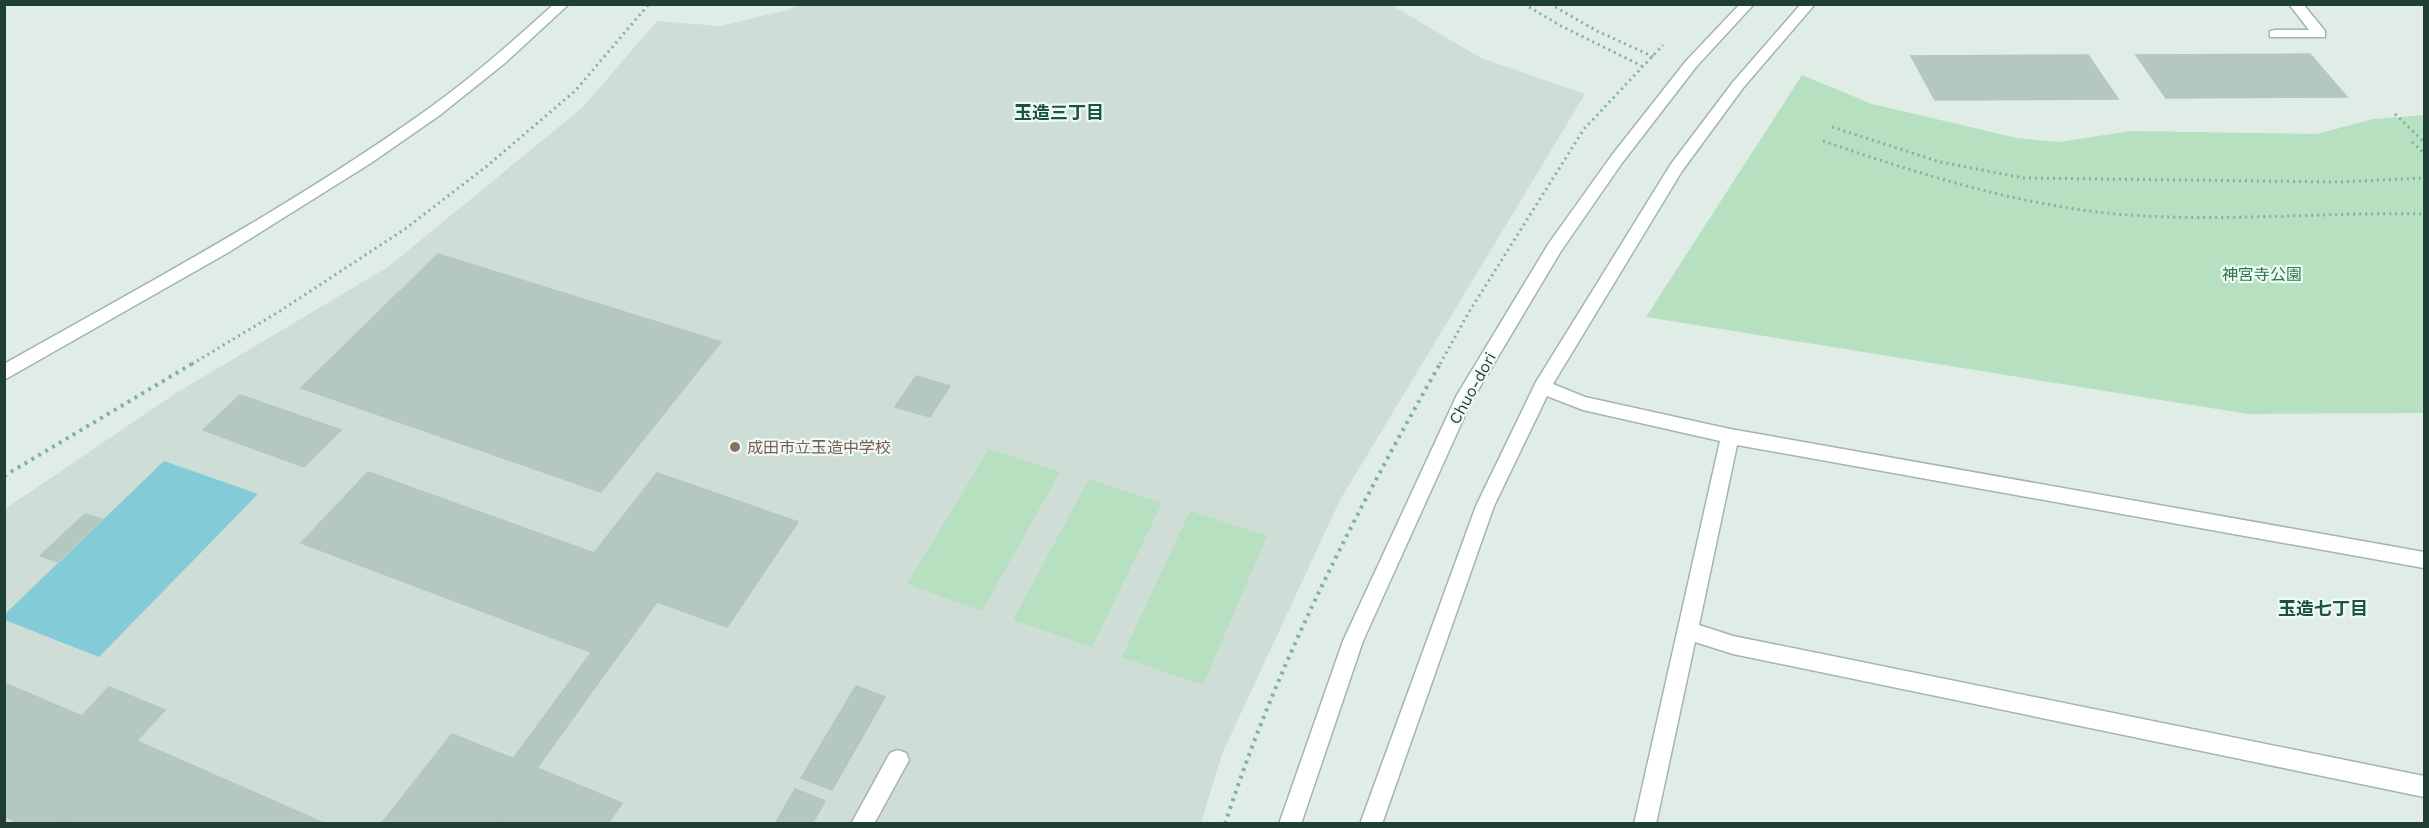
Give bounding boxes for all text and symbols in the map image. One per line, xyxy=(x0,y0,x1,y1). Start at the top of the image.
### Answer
district label: 玉造三丁目 xyxy=(1014,102,1104,123)
park label: 神宮寺公園 xyxy=(2222,265,2302,284)
street label: Chuo-dori xyxy=(1445,349,1500,427)
place label: 成田市立玉造中学校 xyxy=(747,438,891,457)
marker: 成田市立玉造中学校 xyxy=(728,440,742,454)
district label: 玉造七丁目 xyxy=(2278,598,2368,619)

